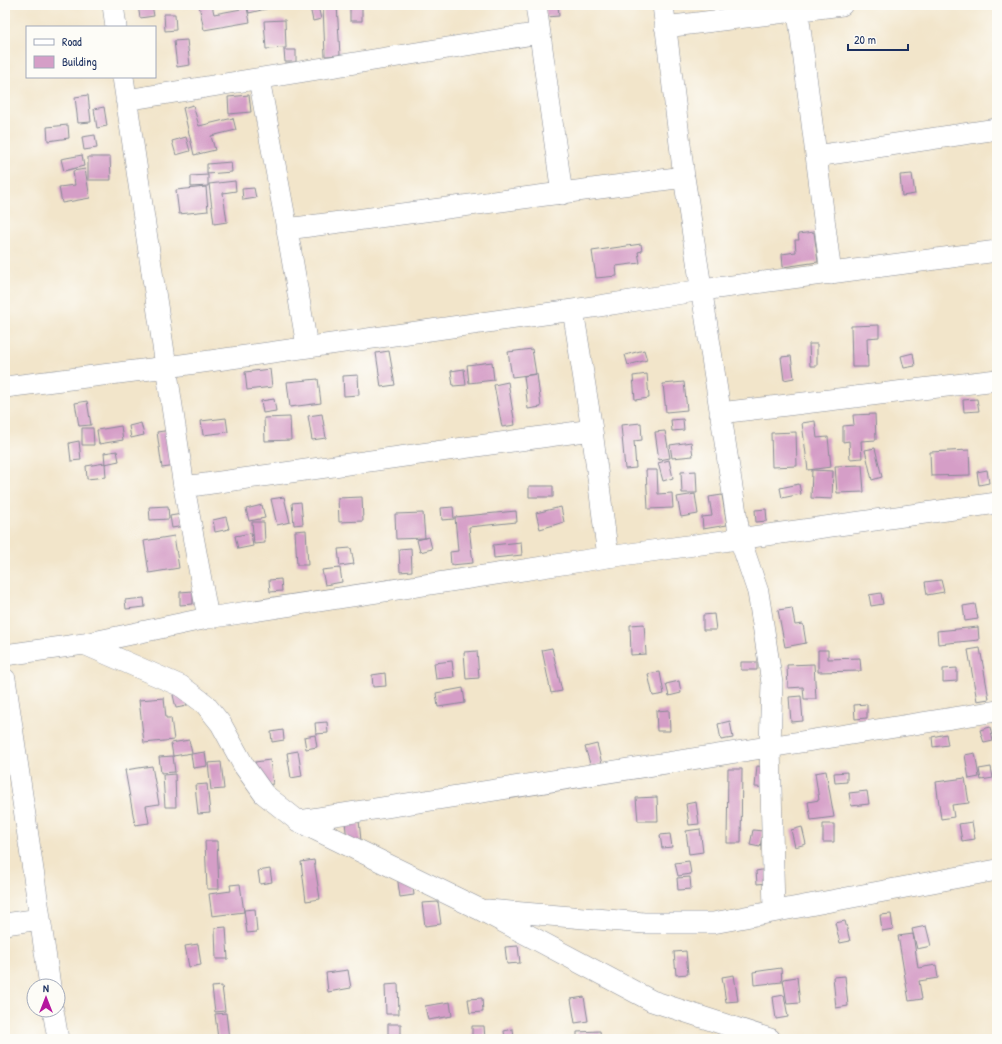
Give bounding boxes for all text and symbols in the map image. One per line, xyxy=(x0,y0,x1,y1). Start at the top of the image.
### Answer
legend xyxy=(26,26,156,78)
scale bar xyxy=(848,26,908,52)
text: 20 m xyxy=(854,31,876,48)
text: Road xyxy=(62,33,82,50)
text: Building xyxy=(62,53,97,70)
north arrow xyxy=(26,978,66,1018)
text: N xyxy=(43,981,49,995)

